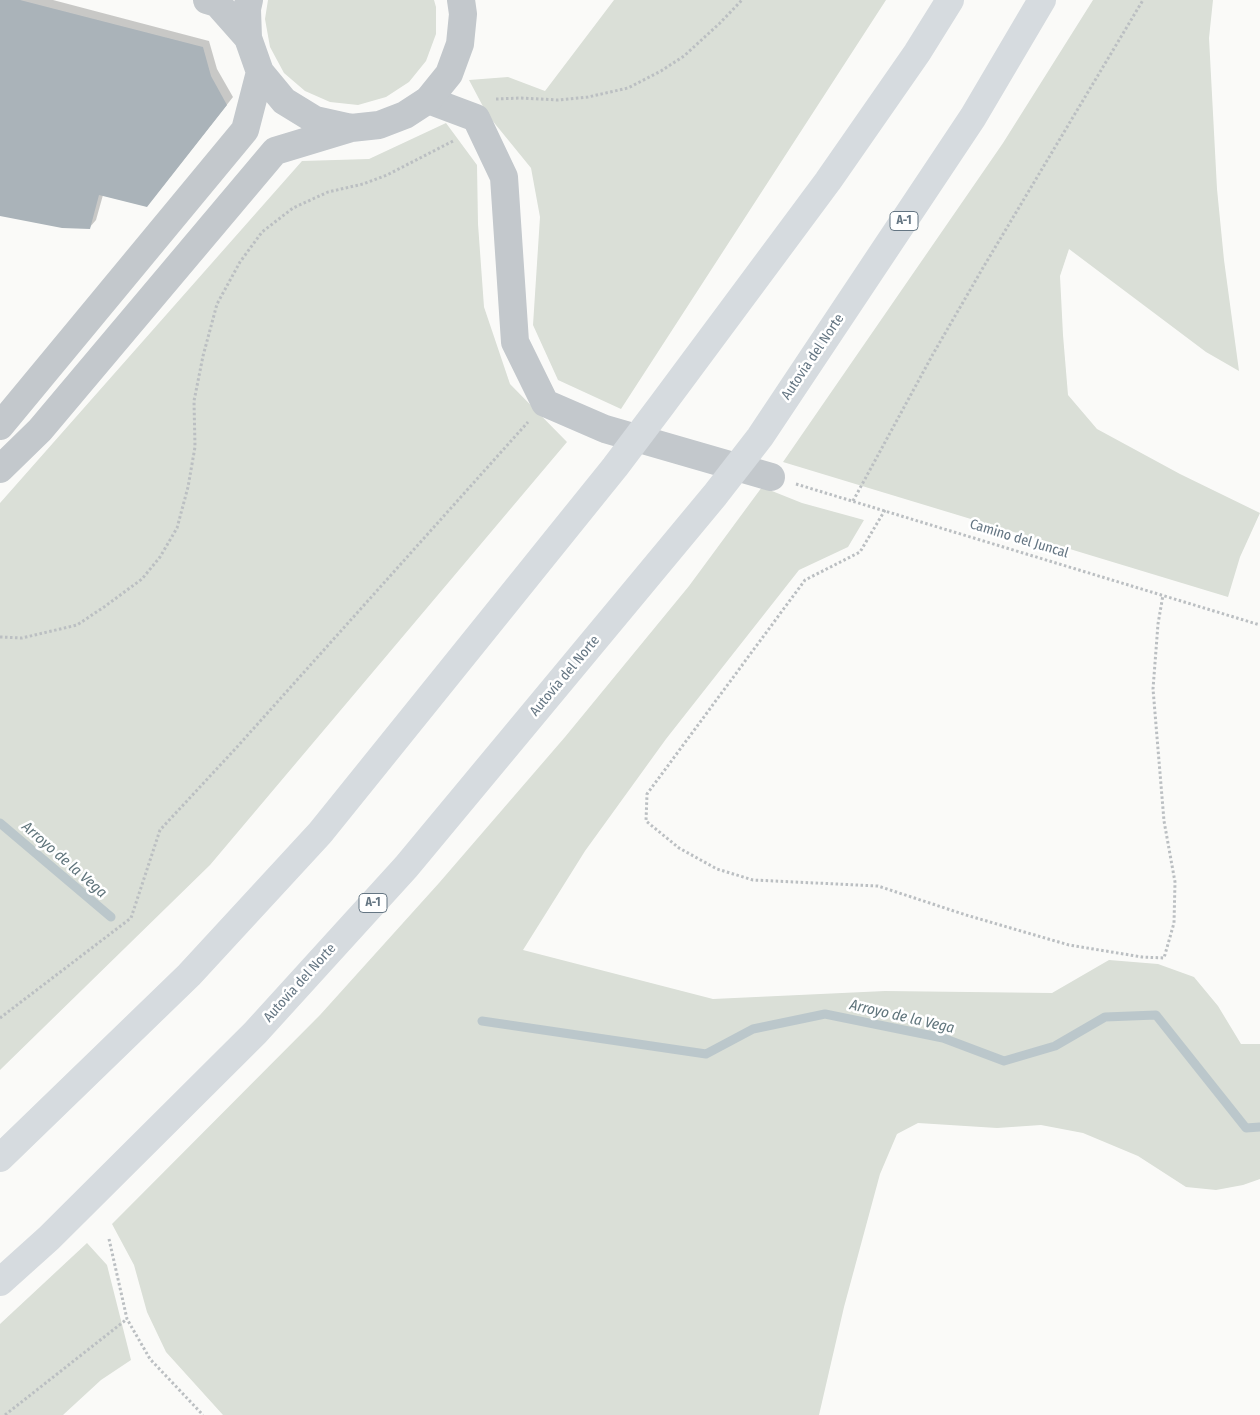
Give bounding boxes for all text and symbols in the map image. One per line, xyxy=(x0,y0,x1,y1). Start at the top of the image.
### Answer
road number: A-1 xyxy=(890,212,918,230)
street label: Autovía del Norte xyxy=(778,311,848,403)
street label: Camino del Juncal xyxy=(968,516,1070,562)
street label: Autovía del Norte xyxy=(527,632,603,720)
water label: Arroyo de la Vega xyxy=(18,818,110,902)
road number: A-1 xyxy=(359,894,387,912)
street label: Autovía del Norte xyxy=(260,940,340,1026)
water label: Arroyo de la Vega xyxy=(848,996,956,1038)

